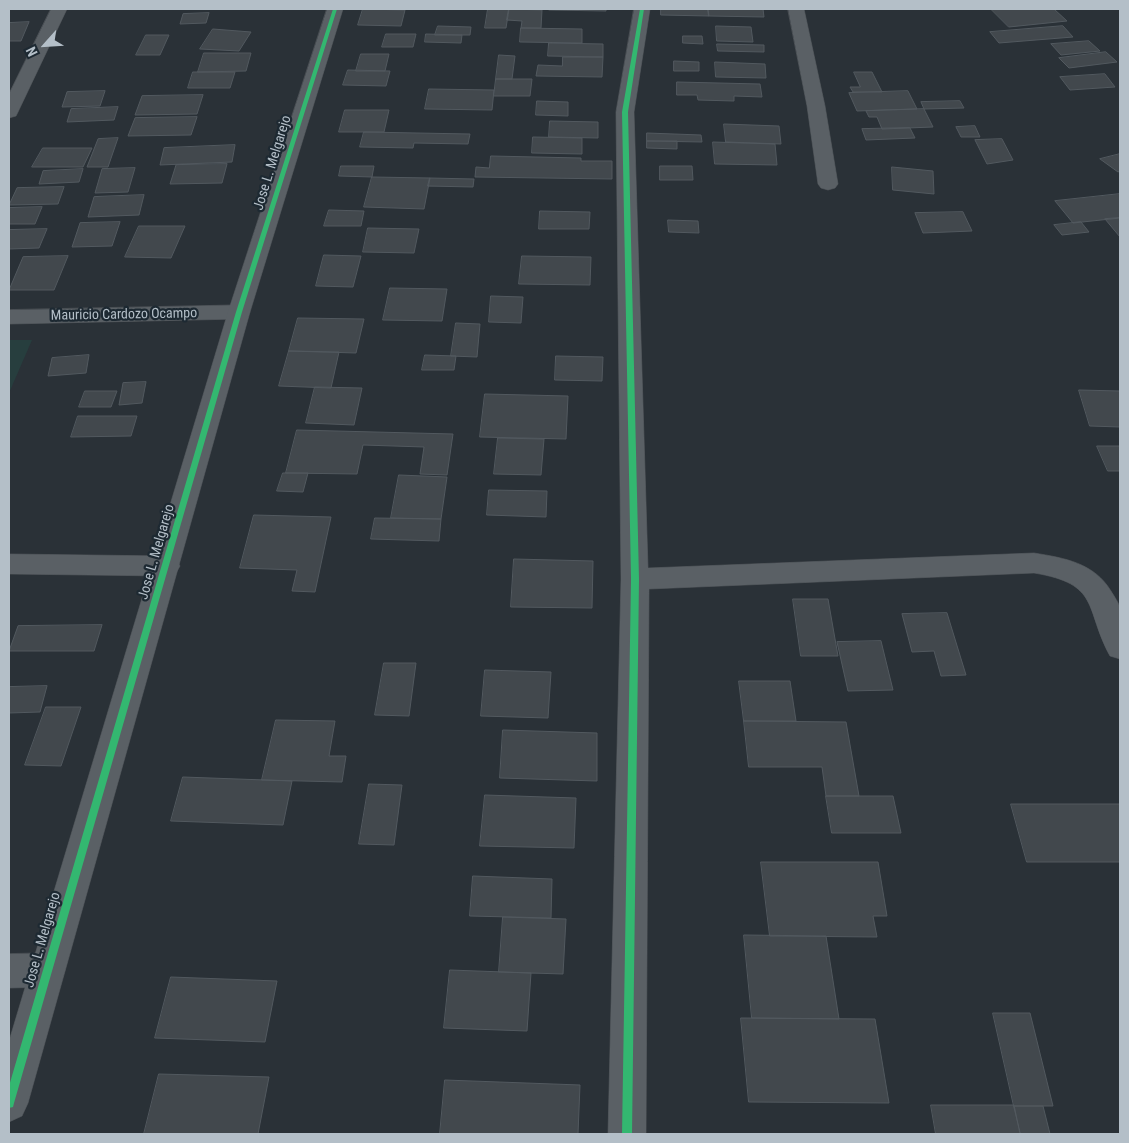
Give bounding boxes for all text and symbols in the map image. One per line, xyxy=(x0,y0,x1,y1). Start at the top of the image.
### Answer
north arrow xyxy=(20,20,70,70)
text: N xyxy=(22,44,41,59)
street label: Jose L. Melgarejo xyxy=(251,114,295,212)
street label: Mauricio Cardozo Ocampo xyxy=(51,305,197,325)
street label: Jose L. Melgarejo xyxy=(135,502,179,602)
street label: Jose L. Melgarejo xyxy=(21,890,65,990)

